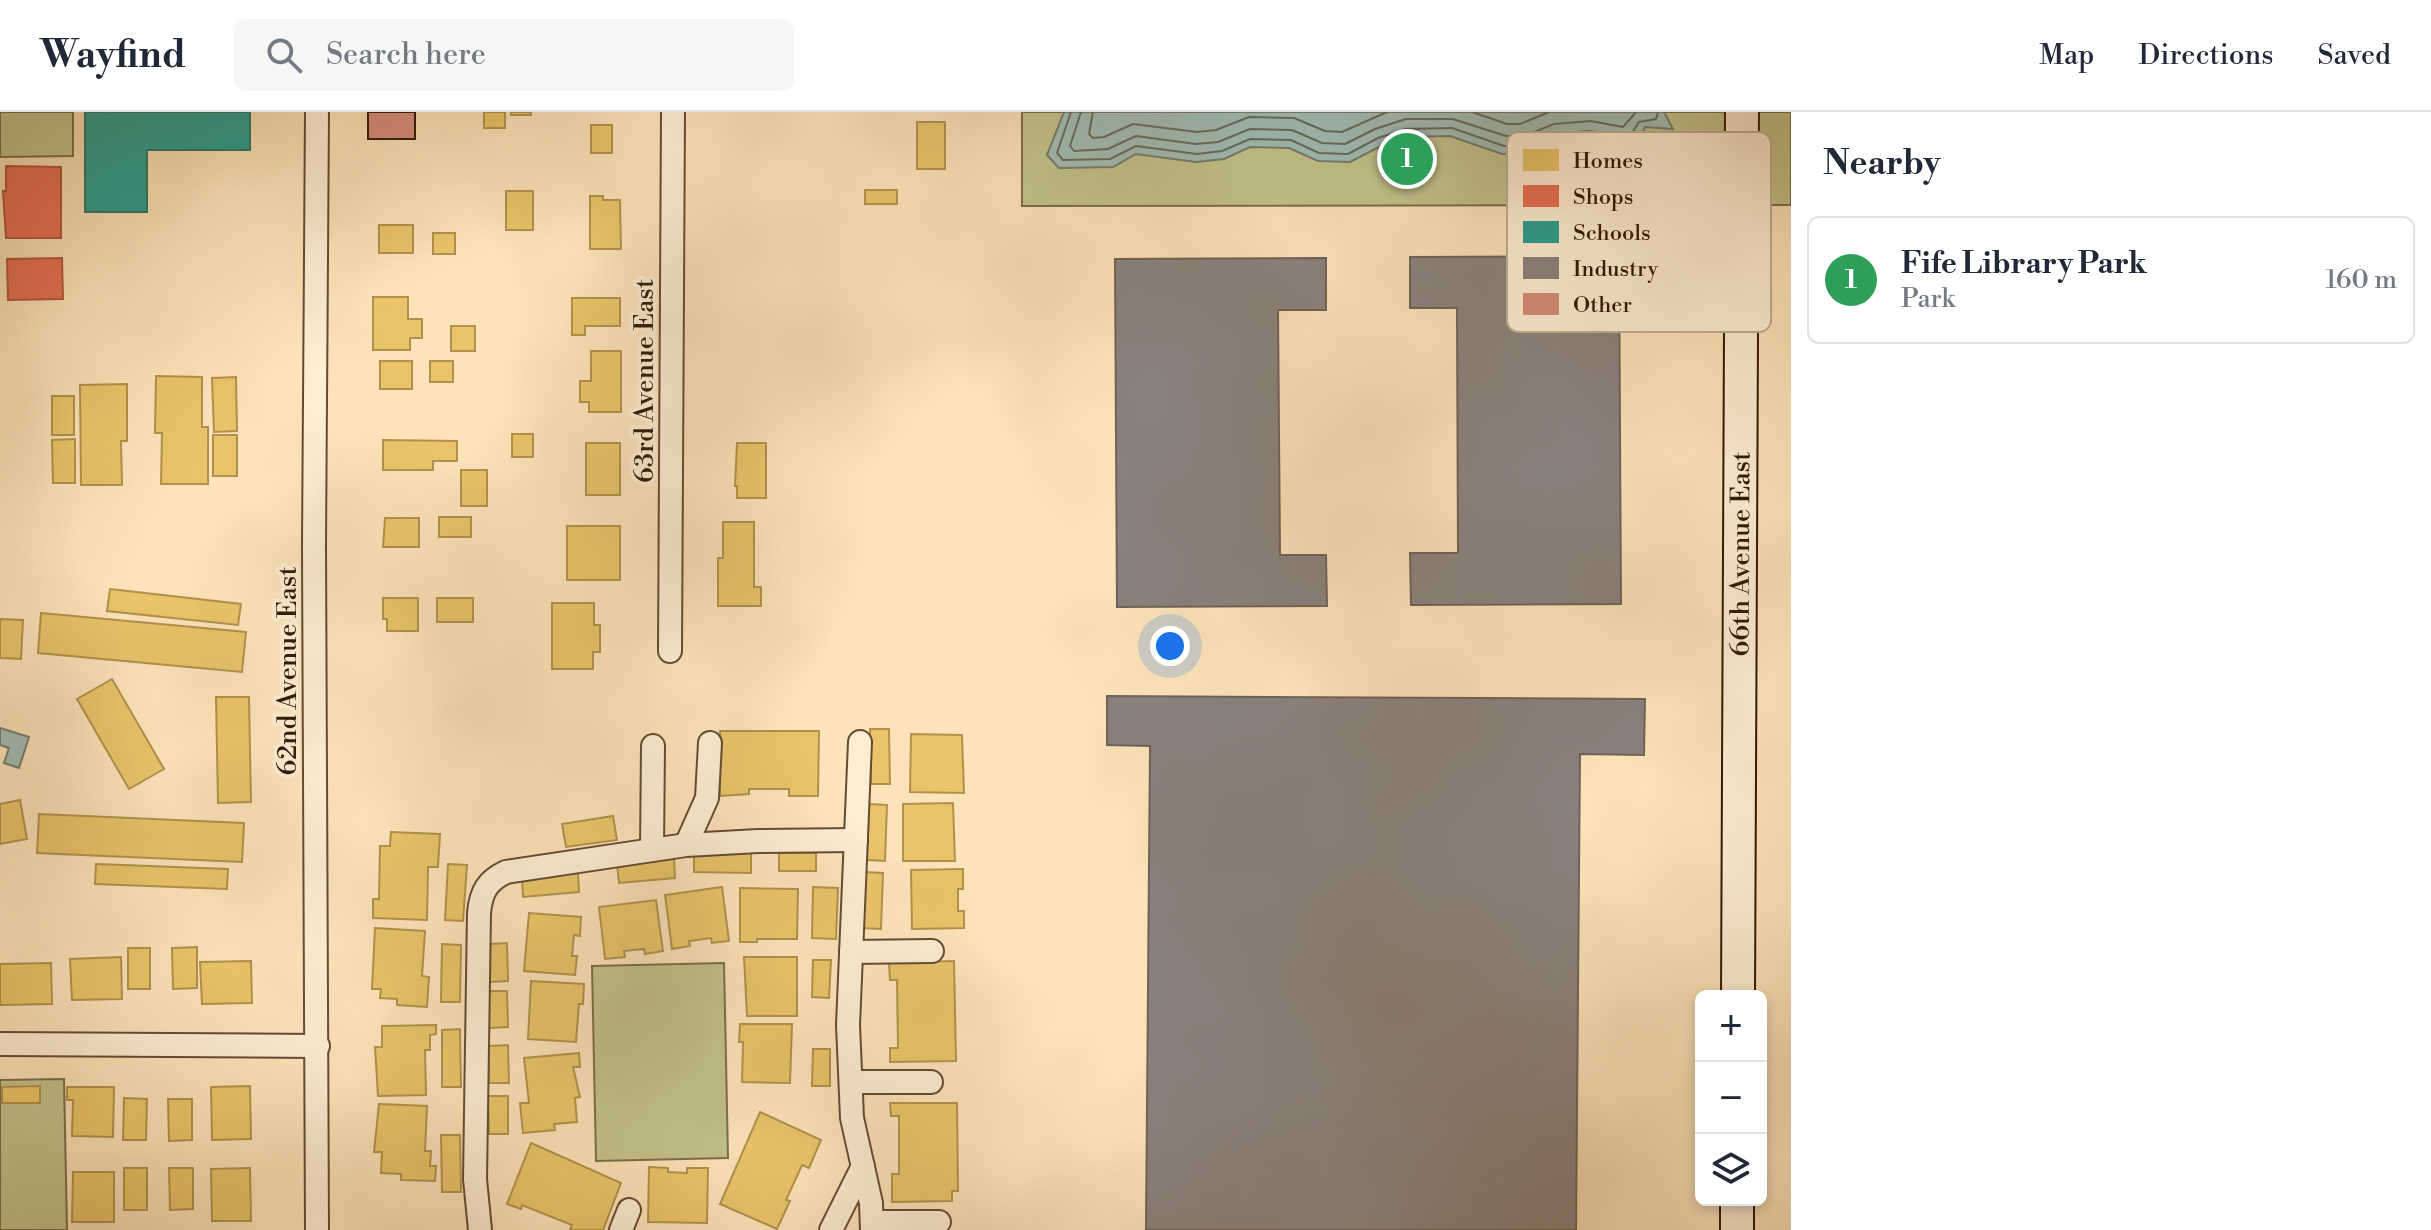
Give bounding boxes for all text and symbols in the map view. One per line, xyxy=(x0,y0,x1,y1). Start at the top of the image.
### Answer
search box xyxy=(234,19,794,91)
text: Wayfind xyxy=(40,32,186,79)
icon: search xyxy=(262,33,306,77)
text: Search here xyxy=(326,36,486,74)
text: Map xyxy=(2039,38,2094,73)
text: Directions xyxy=(2138,38,2273,73)
text: Saved xyxy=(2317,38,2391,73)
pin: 1 xyxy=(1381,129,1433,189)
legend xyxy=(1507,132,1771,332)
text: Nearby xyxy=(1823,143,1941,185)
text: Homes xyxy=(1573,148,1643,175)
text: Shops xyxy=(1573,184,1633,211)
text: Schools xyxy=(1573,220,1651,247)
text: Fife Library Park xyxy=(1901,245,2147,283)
text: Industry xyxy=(1573,256,1658,283)
text: 1 xyxy=(1845,264,1857,296)
text: 160 m xyxy=(2326,264,2397,296)
street label: 63rd Avenue East xyxy=(629,279,661,483)
text: Park xyxy=(1901,283,1955,315)
text: Other xyxy=(1573,292,1632,319)
street label: 66th Avenue East xyxy=(1725,451,1757,657)
street label: 62nd Avenue East xyxy=(272,566,304,776)
your location xyxy=(1150,626,1190,666)
map controls xyxy=(1695,990,1767,1206)
button: + xyxy=(1695,990,1767,1062)
button: − xyxy=(1695,1062,1767,1134)
button: layers xyxy=(1695,1134,1767,1206)

